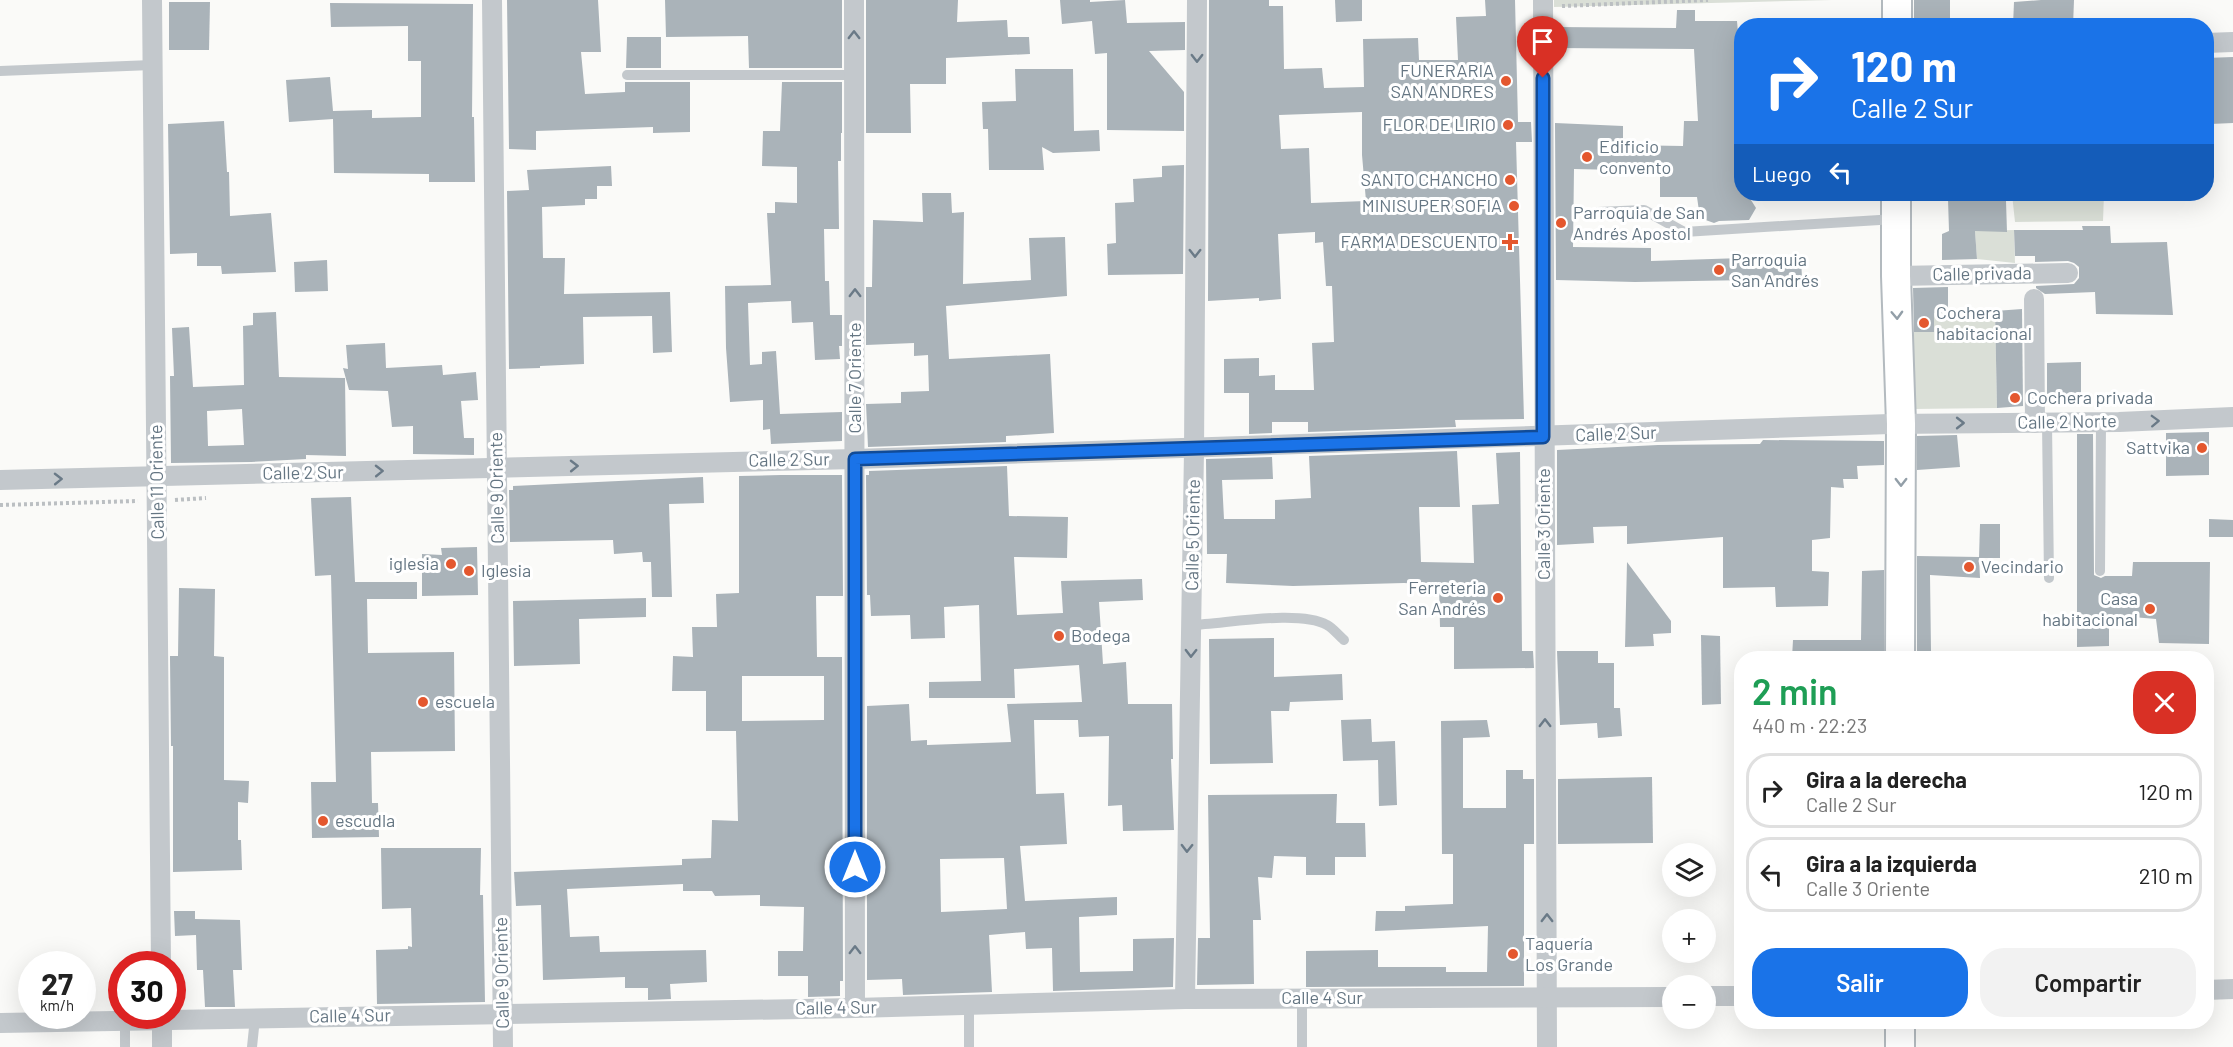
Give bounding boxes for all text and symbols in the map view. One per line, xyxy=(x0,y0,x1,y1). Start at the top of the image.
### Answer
pin xyxy=(1517,16,1568,78)
icon: arrive xyxy=(1526,25,1559,58)
one-way arrow xyxy=(848,30,860,39)
text: 120 m xyxy=(1851,40,1957,90)
icon: right xyxy=(1752,42,1830,120)
one-way arrow xyxy=(1190,54,1203,63)
place label: FUNERARIA SAN ANDRES xyxy=(1390,59,1494,102)
marker: FUNERARIA SAN ANDRES xyxy=(1499,74,1513,88)
text: Calle 2 Sur xyxy=(1851,91,1973,123)
place label: FLOR DE LIRIO xyxy=(1382,113,1496,135)
marker: FLOR DE LIRIO xyxy=(1501,118,1515,132)
place label: Edificio convento xyxy=(1599,135,1671,178)
marker: Edificio convento xyxy=(1580,150,1594,164)
icon: left xyxy=(1824,156,1857,189)
text: Luego xyxy=(1752,160,1812,186)
place label: SANTO CHANCHO xyxy=(1360,168,1498,190)
marker: SANTO CHANCHO xyxy=(1503,173,1517,187)
place label: MINISUPER SOFIA xyxy=(1362,194,1502,216)
marker: MINISUPER SOFIA xyxy=(1507,199,1521,213)
place label: Parroquia de San Andrés Apostol xyxy=(1573,201,1705,244)
marker: Parroquia de San Andrés Apostol xyxy=(1554,216,1568,230)
place label: FARMA DESCUENTO xyxy=(1341,230,1498,252)
marker: FARMA DESCUENTO xyxy=(1503,235,1517,249)
place label: Parroquia San Andrés xyxy=(1731,248,1819,291)
one-way arrow xyxy=(1189,249,1201,258)
street label: Calle privada xyxy=(1932,261,2032,285)
marker: Parroquia San Andrés xyxy=(1712,263,1726,277)
one-way arrow xyxy=(849,288,861,297)
place label: Cochera habitacional xyxy=(1936,301,2032,344)
one-way arrow xyxy=(1891,310,1904,319)
marker: Cochera habitacional xyxy=(1917,316,1931,330)
street label: Calle 7 Oriente xyxy=(843,322,865,434)
place label: Cochera privada xyxy=(2027,386,2153,408)
marker: Cochera privada xyxy=(2008,391,2022,405)
street label: Calle 2 Norte xyxy=(2017,409,2117,433)
one-way arrow xyxy=(2150,414,2159,427)
one-way arrow xyxy=(1955,417,1964,430)
street label: Calle 2 Sur xyxy=(1575,421,1657,445)
street label: Calle 11 Oriente xyxy=(144,424,168,540)
street label: Calle 9 Oriente xyxy=(484,432,508,544)
place label: Sattvika xyxy=(2126,436,2190,458)
marker: Sattvika xyxy=(2195,441,2209,455)
street label: Calle 2 Sur xyxy=(748,447,830,471)
one-way arrow xyxy=(570,459,579,472)
street label: Calle 2 Sur xyxy=(262,460,344,484)
one-way arrow xyxy=(375,464,384,477)
street label: Calle 3 Oriente xyxy=(1532,468,1554,580)
one-way arrow xyxy=(54,473,63,485)
one-way arrow xyxy=(1895,478,1907,487)
street label: Calle 5 Oriente xyxy=(1180,479,1204,591)
place label: iglesia xyxy=(389,552,439,574)
place label: Vecindario xyxy=(1981,555,2064,577)
marker: iglesia xyxy=(444,557,458,571)
place label: Iglesia xyxy=(481,559,531,581)
marker: Vecindario xyxy=(1962,560,1976,574)
marker: Iglesia xyxy=(462,564,476,578)
place label: Ferreteria San Andrés xyxy=(1398,576,1486,619)
place label: Casa habitacional xyxy=(2042,587,2138,630)
marker: Ferreteria San Andrés xyxy=(1491,591,1505,605)
marker: Casa habitacional xyxy=(2143,602,2157,616)
place label: Bodega xyxy=(1071,624,1130,646)
marker: Bodega xyxy=(1052,629,1066,643)
one-way arrow xyxy=(1185,649,1197,658)
text: 2 min xyxy=(1752,669,1838,712)
button: close xyxy=(2133,671,2196,734)
place label: escuela xyxy=(435,690,495,712)
marker: escuela xyxy=(416,695,430,709)
text: 440 m · 22:23 xyxy=(1752,713,1867,737)
one-way arrow xyxy=(1539,719,1551,728)
text: Gira a la derecha xyxy=(1806,766,1967,792)
icon: right xyxy=(1755,774,1788,807)
text: 120 m xyxy=(2138,778,2193,804)
text: Calle 2 Sur xyxy=(1806,792,1896,816)
place label: escudla xyxy=(335,809,395,831)
marker: escudla xyxy=(316,814,330,828)
position arrow xyxy=(823,835,887,899)
map controls xyxy=(1662,843,1716,1029)
button: layers xyxy=(1662,843,1716,897)
one-way arrow xyxy=(1181,844,1194,853)
text: Gira a la izquierda xyxy=(1806,850,1977,876)
icon: left xyxy=(1755,858,1788,891)
text: 210 m xyxy=(2139,862,2193,888)
text: Calle 3 Oriente xyxy=(1806,876,1930,900)
button: + xyxy=(1662,909,1716,963)
one-way arrow xyxy=(1540,914,1553,923)
street label: Calle 9 Oriente xyxy=(489,917,513,1029)
place label: Taquería Los Grande xyxy=(1525,932,1613,975)
one-way arrow xyxy=(849,945,861,954)
marker: Taquería Los Grande xyxy=(1506,947,1520,961)
button: Salir xyxy=(1752,948,1968,1017)
button: Compartir xyxy=(1980,948,2196,1017)
speed limit sign: 30 xyxy=(108,951,186,1029)
text: 27 xyxy=(41,965,73,1001)
button: − xyxy=(1662,975,1716,1029)
street label: Calle 4 Sur xyxy=(1281,986,1363,1008)
street label: Calle 4 Sur xyxy=(795,995,877,1019)
text: km/h xyxy=(40,996,74,1014)
street label: Calle 4 Sur xyxy=(309,1003,391,1027)

